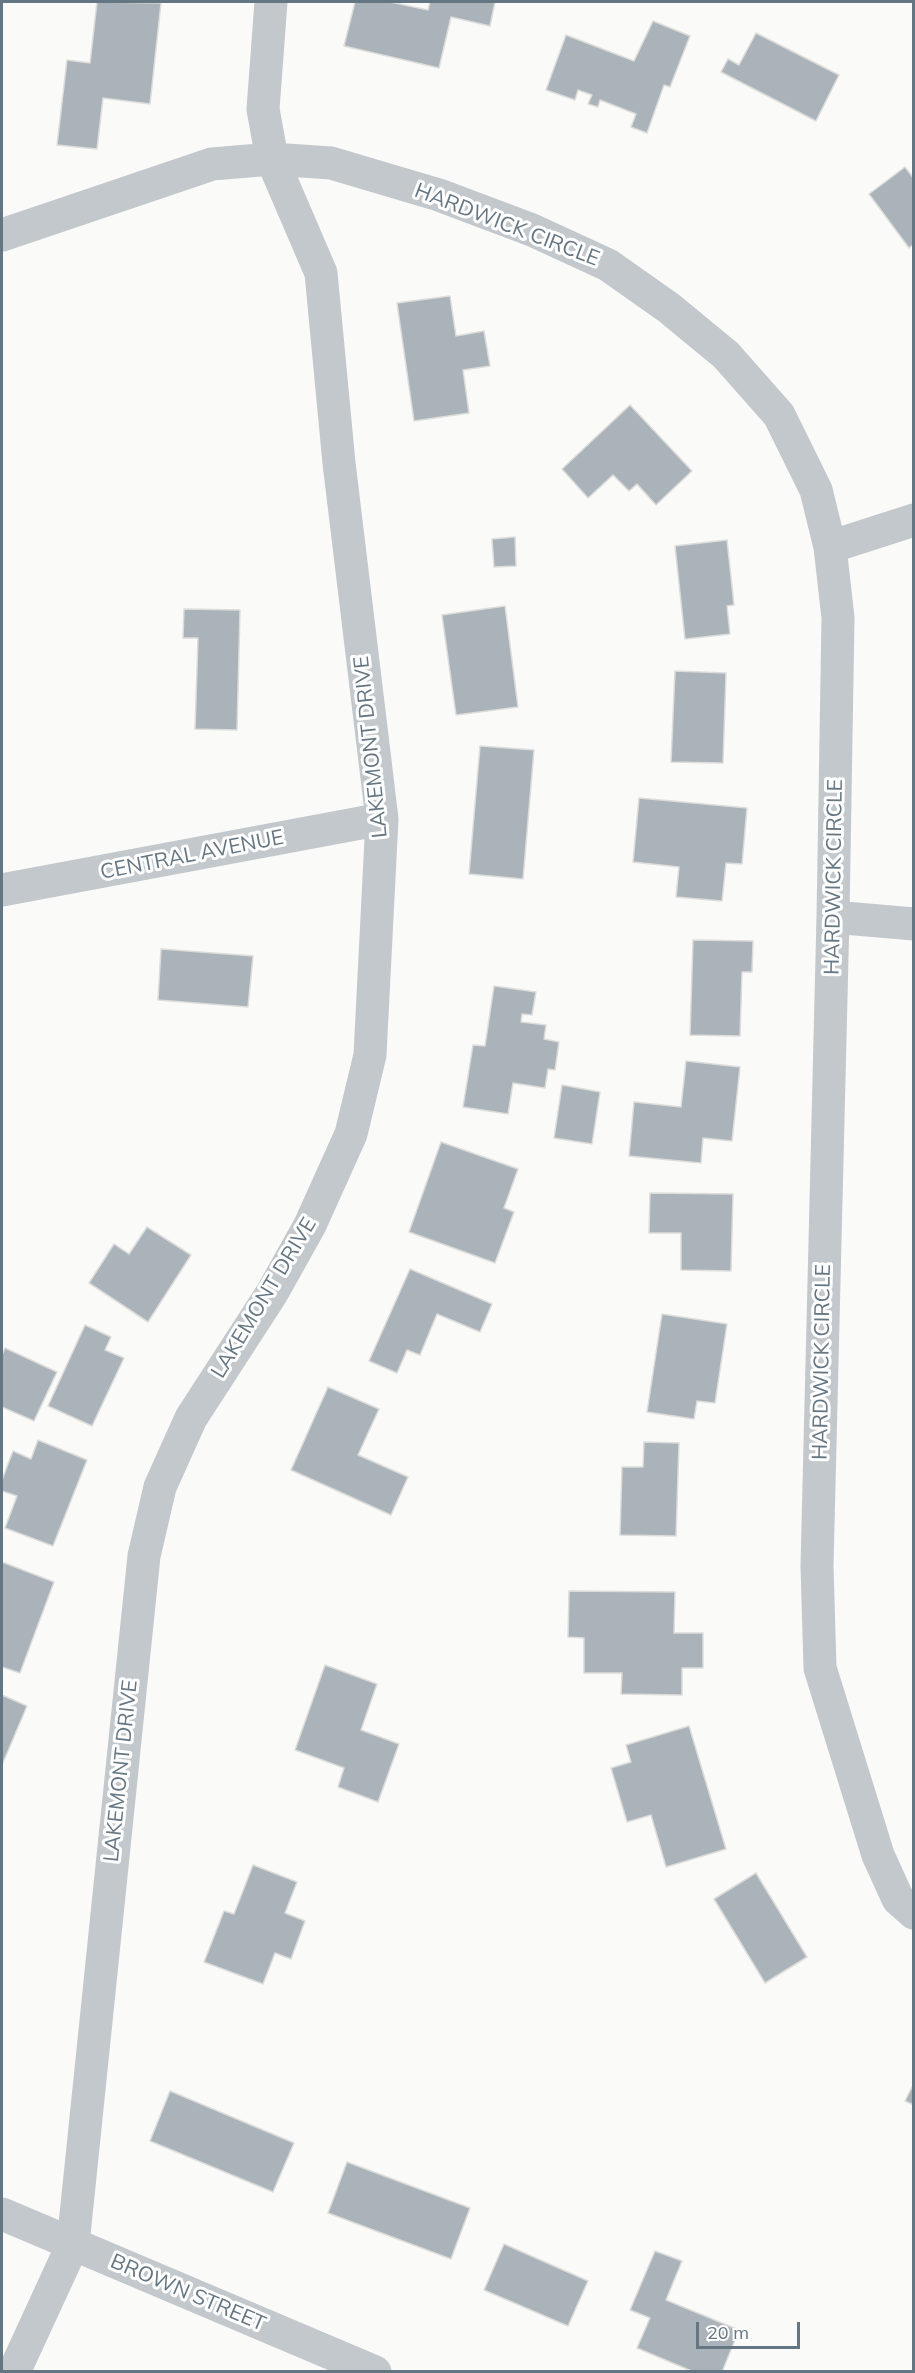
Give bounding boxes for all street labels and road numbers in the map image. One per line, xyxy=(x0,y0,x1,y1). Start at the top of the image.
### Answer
street label: HARDWICK CIRCLE xyxy=(411,178,603,272)
street label: LAKEMONT DRIVE xyxy=(349,655,393,839)
street label: HARDWICK CIRCLE xyxy=(820,779,848,975)
street label: CENTRAL AVENUE xyxy=(98,825,286,885)
street label: LAKEMONT DRIVE xyxy=(206,1213,322,1383)
street label: HARDWICK CIRCLE xyxy=(808,1264,836,1460)
street label: LAKEMONT DRIVE xyxy=(99,1679,143,1863)
street label: BROWN STREET xyxy=(107,2249,269,2337)

